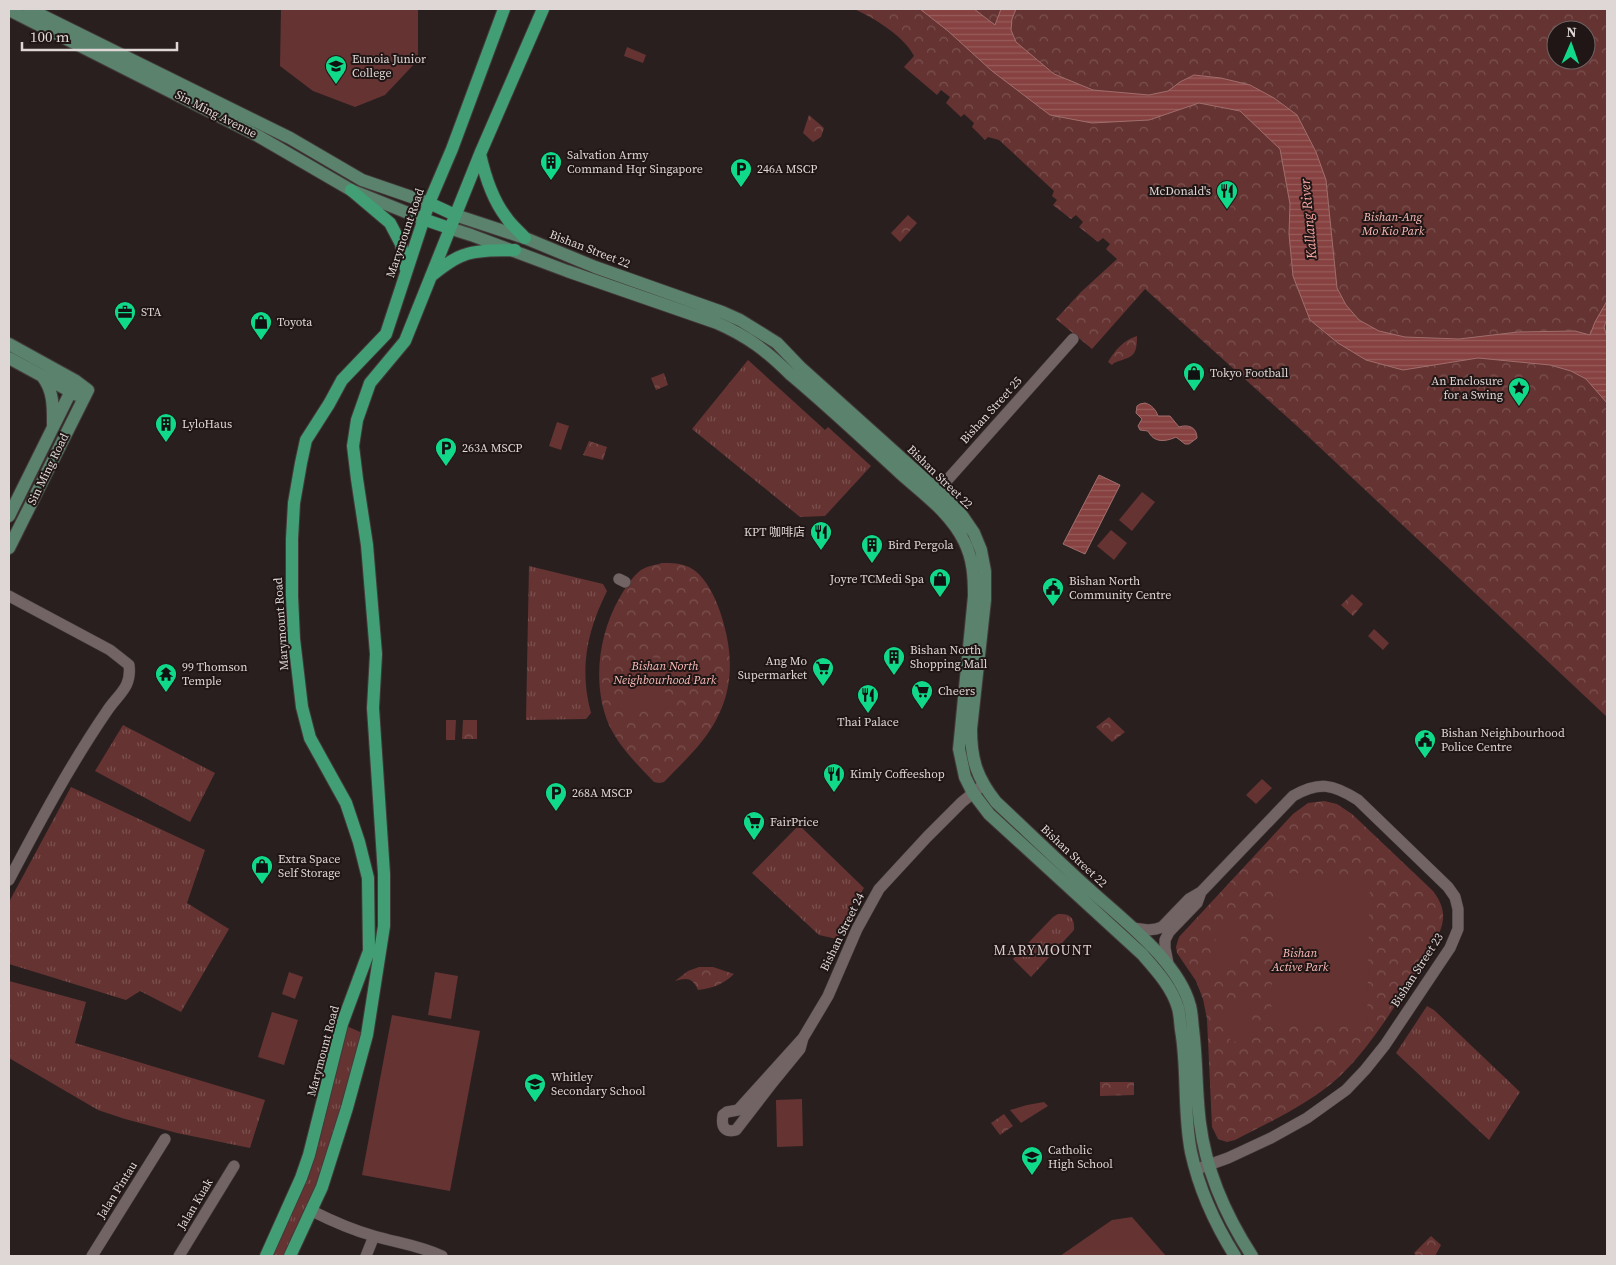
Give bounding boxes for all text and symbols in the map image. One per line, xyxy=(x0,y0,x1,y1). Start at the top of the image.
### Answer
scale bar xyxy=(22,20,178,52)
north arrow xyxy=(1546,20,1596,70)
text: N xyxy=(1566,22,1577,42)
text: 100 m xyxy=(30,26,70,47)
place label: Eunoia Junior College xyxy=(352,51,426,81)
school or university icon: Eunoia Junior College xyxy=(324,54,348,85)
street label: Sin Ming Avenue xyxy=(172,86,260,142)
place label: Salvation Army Command Hqr Singapore xyxy=(567,147,703,177)
building icon: Salvation Army Command Hqr Singapore xyxy=(539,150,563,181)
parking icon: 246A MSCP xyxy=(729,157,753,188)
place label: 246A MSCP xyxy=(757,161,817,177)
water label: Kallang River xyxy=(1294,178,1322,261)
restaurant icon: McDonald's xyxy=(1215,179,1239,210)
place label: McDonald's xyxy=(1149,183,1211,199)
street label: Marymount Road xyxy=(382,186,428,280)
park label: Bishan-Ang Mo Kio Park xyxy=(1361,209,1425,239)
street label: Bishan Street 22 xyxy=(547,226,633,272)
office icon: STA xyxy=(113,300,137,331)
place label: STA xyxy=(141,304,161,320)
shop icon: Toyota xyxy=(249,310,273,341)
place label: Toyota xyxy=(277,314,313,330)
shop icon: Tokyo Football xyxy=(1182,361,1206,392)
place label: Tokyo Football xyxy=(1210,365,1289,381)
street label: Bishan Street 25 xyxy=(956,373,1026,447)
place label: An Enclosure for a Swing xyxy=(1431,373,1503,403)
place icon: An Enclosure for a Swing xyxy=(1507,376,1531,407)
building icon: LyloHaus xyxy=(154,412,178,443)
place label: LyloHaus xyxy=(182,416,232,432)
street label: Sin Ming Road xyxy=(24,430,72,507)
parking icon: 263A MSCP xyxy=(434,436,458,467)
place label: 263A MSCP xyxy=(462,440,522,456)
street label: Bishan Street 22 xyxy=(904,442,976,512)
restaurant icon: KPT 咖啡店 xyxy=(809,520,833,551)
place label: KPT 咖啡店 xyxy=(744,524,805,540)
building icon: Bird Pergola xyxy=(860,533,884,564)
place label: Bird Pergola xyxy=(888,537,955,553)
shop icon: Joyre TCMedi Spa xyxy=(928,567,952,598)
place label: Joyre TCMedi Spa xyxy=(829,571,925,587)
place label: Bishan North Community Centre xyxy=(1069,573,1171,603)
public building icon: Bishan North Community Centre xyxy=(1041,576,1065,607)
street label: Marymount Road xyxy=(270,577,292,671)
place label: Bishan North Shopping Mall xyxy=(910,642,988,672)
building icon: Bishan North Shopping Mall xyxy=(882,645,906,676)
place label: Ang Mo Supermarket xyxy=(738,653,807,683)
supermarket icon: Ang Mo Supermarket xyxy=(811,656,835,687)
park label: Bishan North Neighbourhood Park xyxy=(613,658,717,688)
place label: 99 Thomson Temple xyxy=(182,659,248,689)
temple icon: 99 Thomson Temple xyxy=(154,662,178,693)
supermarket icon: Cheers xyxy=(910,679,934,710)
restaurant icon: Thai Palace xyxy=(856,683,880,714)
place label: Cheers xyxy=(938,683,975,699)
place label: Thai Palace xyxy=(837,714,899,730)
place label: Bishan Neighbourhood Police Centre xyxy=(1441,725,1565,755)
public building icon: Bishan Neighbourhood Police Centre xyxy=(1413,728,1437,759)
restaurant icon: Kimly Coffeeshop xyxy=(822,762,846,793)
place label: Kimly Coffeeshop xyxy=(850,766,945,782)
parking icon: 268A MSCP xyxy=(544,781,568,812)
place label: 268A MSCP xyxy=(572,785,632,801)
supermarket icon: FairPrice xyxy=(742,810,766,841)
place label: FairPrice xyxy=(770,814,819,830)
street label: Bishan Street 22 xyxy=(1037,821,1111,891)
place label: Extra Space Self Storage xyxy=(278,851,340,881)
shop icon: Extra Space Self Storage xyxy=(250,854,274,885)
street label: Bishan Street 24 xyxy=(816,890,868,974)
street label: Bishan Street 23 xyxy=(1387,930,1447,1010)
district label: MARYMOUNT xyxy=(994,940,1092,960)
park label: Bishan Active Park xyxy=(1271,945,1329,975)
street label: Marymount Road xyxy=(303,1004,343,1098)
place label: Whitley Secondary School xyxy=(551,1069,646,1099)
school or university icon: Whitley Secondary School xyxy=(523,1072,547,1103)
place label: Catholic High School xyxy=(1048,1142,1113,1172)
school or university icon: Catholic High School xyxy=(1020,1145,1044,1176)
street label: Jalan Pintau xyxy=(93,1158,141,1223)
street label: Jalan Kuak xyxy=(173,1175,217,1234)

